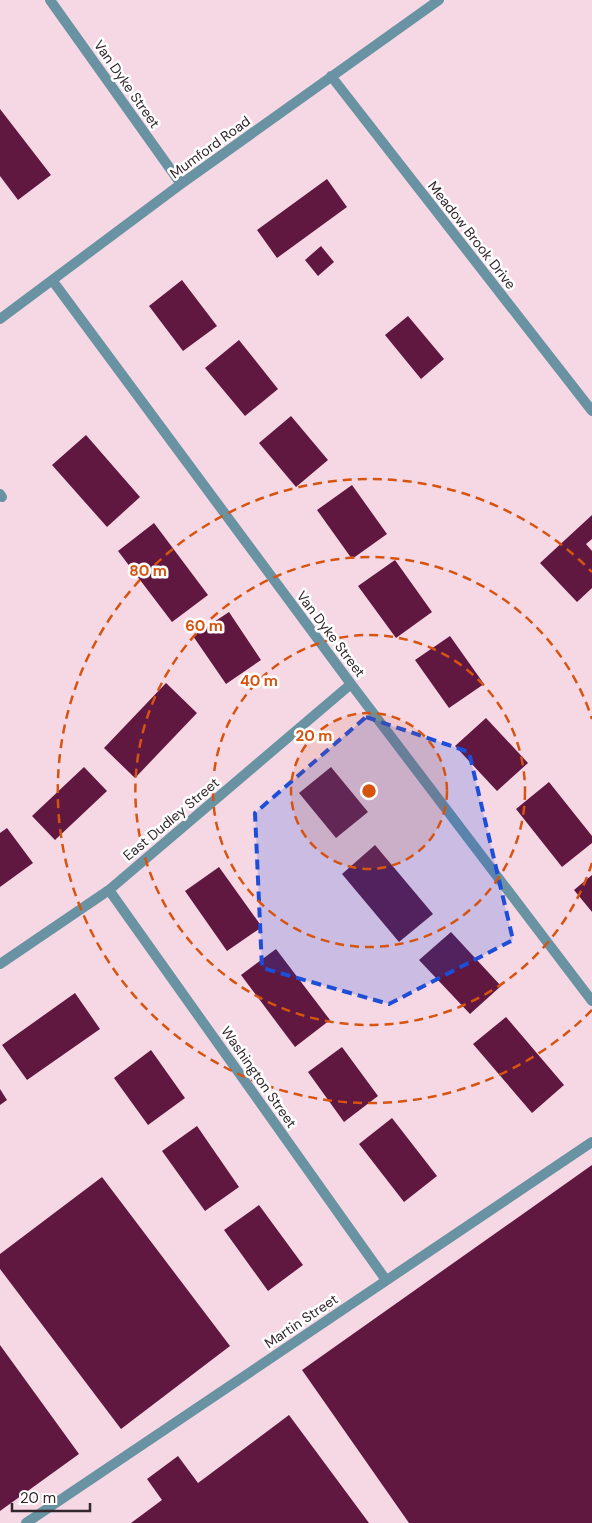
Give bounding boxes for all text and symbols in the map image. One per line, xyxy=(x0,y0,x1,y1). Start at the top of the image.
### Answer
street label: Van Dyke Street xyxy=(90,37,164,131)
street label: Mumford Road xyxy=(166,112,254,182)
street label: Meadow Brook Drive xyxy=(424,177,520,293)
text: 80 m xyxy=(129,561,167,581)
street label: Van Dyke Street xyxy=(293,587,369,681)
text: 60 m xyxy=(185,616,223,636)
text: 40 m xyxy=(240,671,278,691)
text: 20 m xyxy=(296,726,332,746)
street label: East Dudley Street xyxy=(119,774,223,864)
centre of rings xyxy=(360,782,378,800)
street label: Washington Street xyxy=(217,1023,301,1131)
street label: Martin Street xyxy=(261,1290,341,1352)
scale bar xyxy=(12,1480,90,1512)
text: 20 m xyxy=(20,1488,56,1508)

